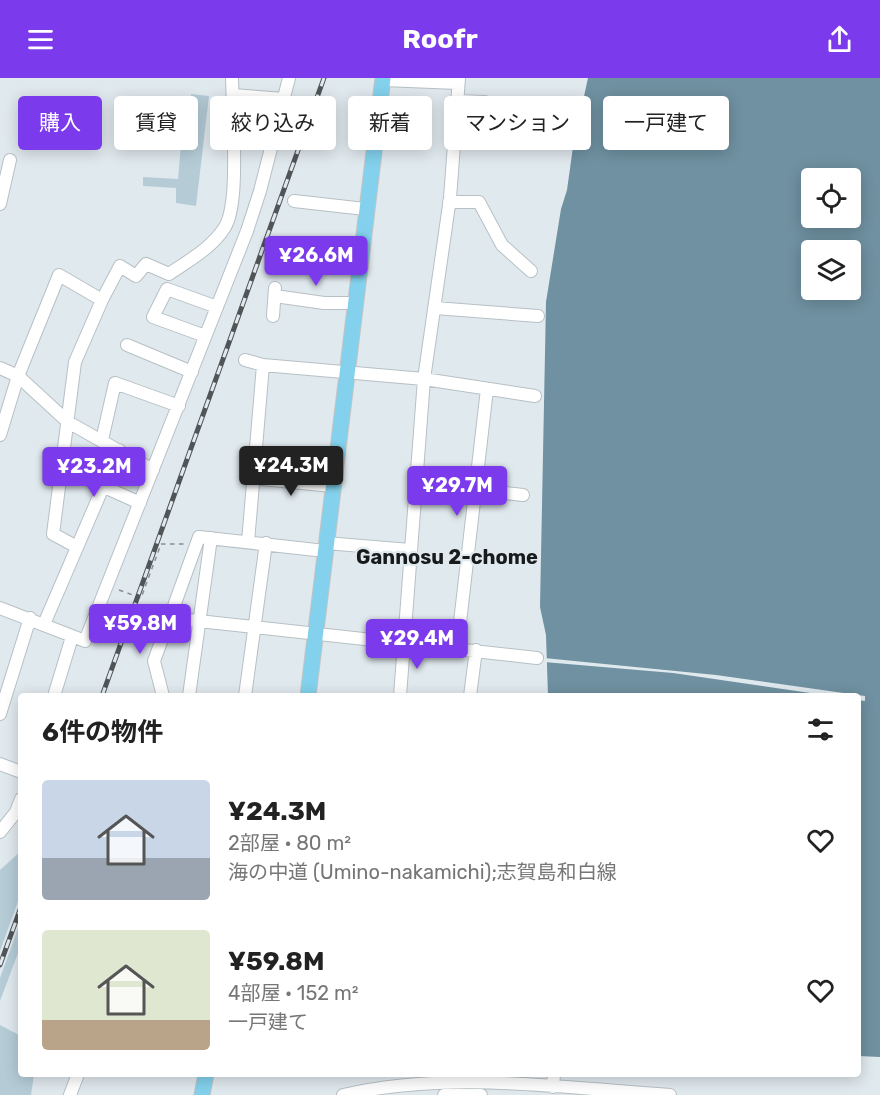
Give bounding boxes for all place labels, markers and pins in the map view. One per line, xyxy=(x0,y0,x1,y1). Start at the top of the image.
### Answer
pin: ¥26.6M xyxy=(267,236,365,287)
pin: ¥24.3M xyxy=(242,446,340,497)
pin: ¥23.2M xyxy=(45,447,143,498)
pin: ¥29.7M xyxy=(408,466,506,517)
pin: ¥59.8M xyxy=(91,604,189,655)
pin: ¥29.4M xyxy=(368,619,466,670)

